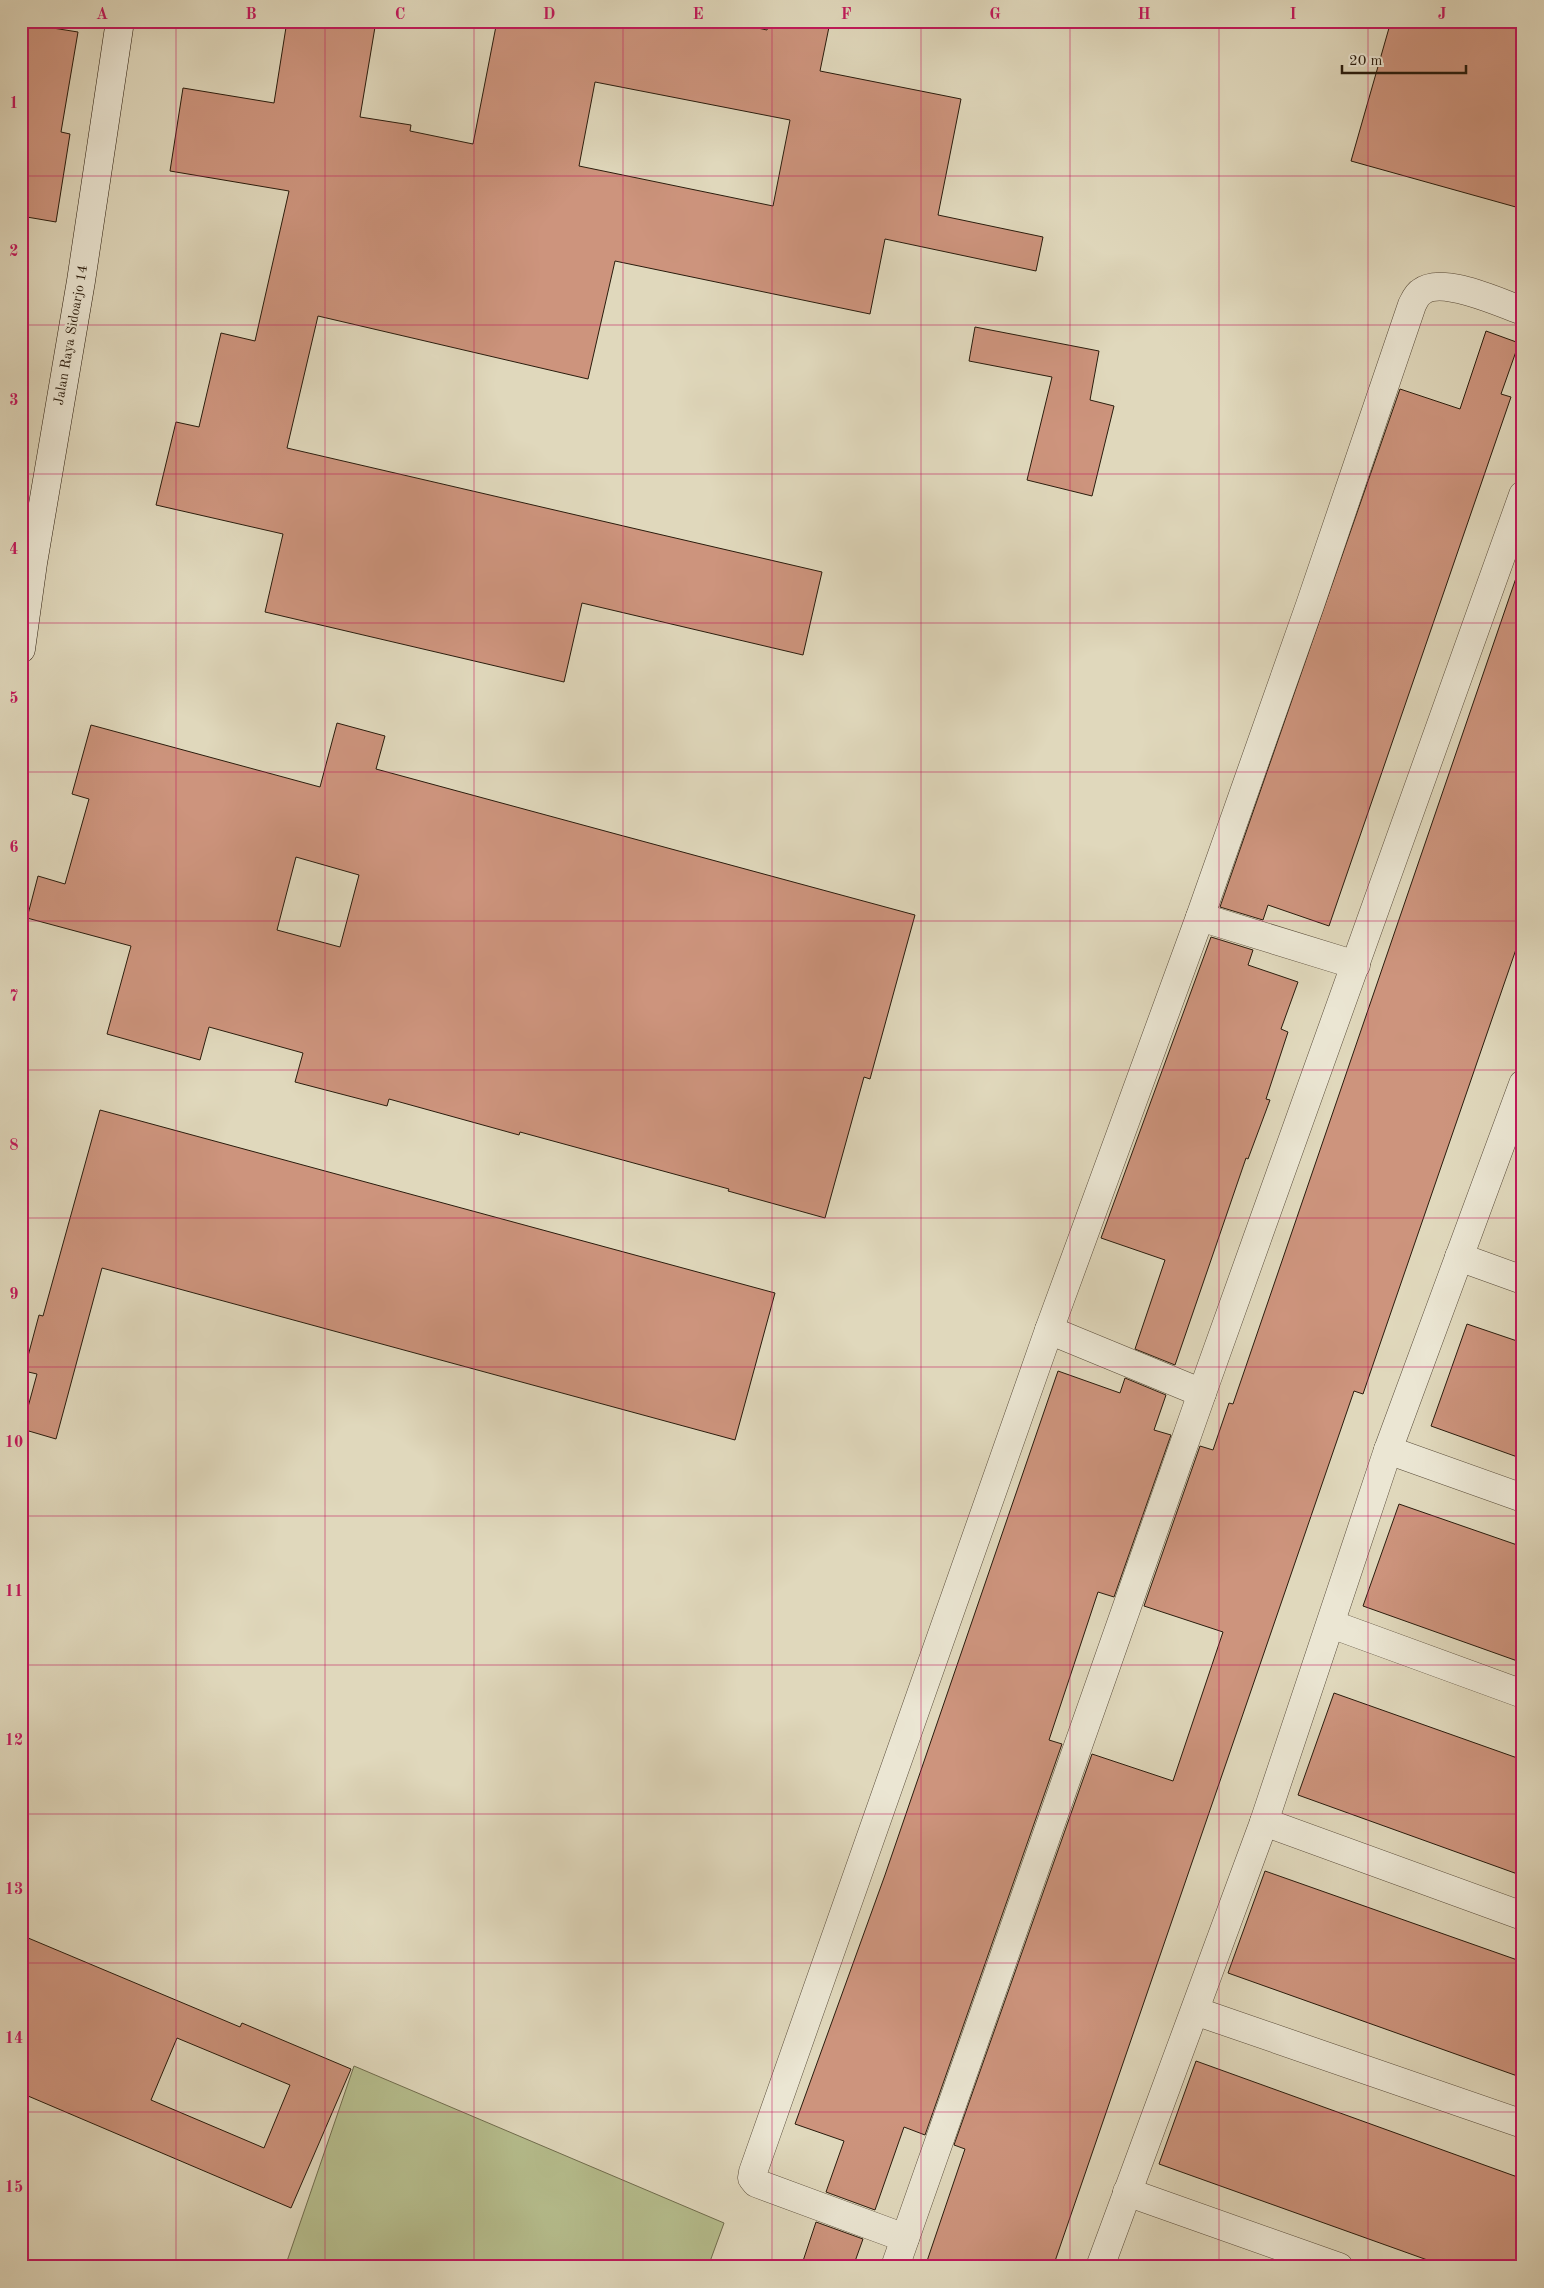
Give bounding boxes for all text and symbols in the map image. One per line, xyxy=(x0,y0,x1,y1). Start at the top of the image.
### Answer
text: A xyxy=(96,7,108,23)
text: B xyxy=(245,7,257,23)
text: C xyxy=(395,7,405,23)
text: D xyxy=(543,7,555,23)
text: E xyxy=(692,7,704,23)
text: F xyxy=(841,7,852,23)
text: G xyxy=(989,7,1001,23)
text: H xyxy=(1137,7,1151,23)
text: I xyxy=(1289,7,1297,23)
text: J xyxy=(1438,7,1447,23)
scale bar xyxy=(1342,42,1465,74)
text: 20 m xyxy=(1349,54,1383,69)
text: 1 xyxy=(9,96,19,112)
text: 2 xyxy=(9,244,19,260)
street label: Jalan Raya Sidoarjo 14 xyxy=(52,264,90,406)
text: 3 xyxy=(9,393,19,409)
text: 4 xyxy=(9,542,19,558)
text: 5 xyxy=(9,691,19,707)
text: 6 xyxy=(9,840,19,856)
text: 7 xyxy=(9,989,19,1005)
text: 8 xyxy=(9,1138,19,1154)
text: 9 xyxy=(9,1287,19,1303)
text: 10 xyxy=(5,1435,23,1451)
text: 11 xyxy=(5,1584,23,1600)
text: 12 xyxy=(5,1733,23,1749)
text: 13 xyxy=(5,1882,23,1898)
text: 14 xyxy=(5,2031,23,2047)
text: 15 xyxy=(5,2180,23,2196)

